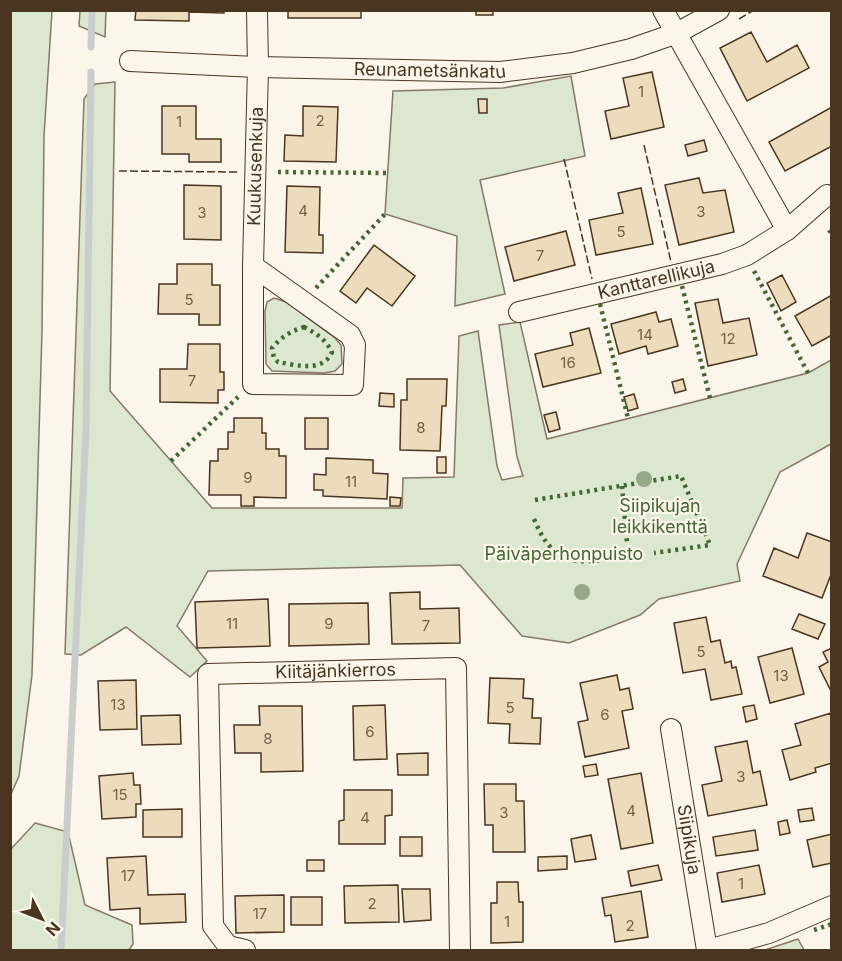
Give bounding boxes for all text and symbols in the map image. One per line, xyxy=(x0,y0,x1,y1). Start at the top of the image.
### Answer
street label: Reunametsänkatu xyxy=(354,58,507,83)
house number: 1 xyxy=(638,82,644,101)
street label: Kuukusenkuja xyxy=(243,107,267,226)
house number: 2 xyxy=(315,111,325,130)
house number: 1 xyxy=(176,112,182,131)
house number: 4 xyxy=(298,201,308,220)
house number: 3 xyxy=(696,202,706,221)
house number: 3 xyxy=(197,203,207,222)
house number: 5 xyxy=(616,222,626,241)
house number: 7 xyxy=(536,246,544,265)
street label: Kanttarellikuja xyxy=(596,255,717,303)
house number: 5 xyxy=(184,290,194,309)
house number: 14 xyxy=(637,325,653,344)
house number: 12 xyxy=(720,329,736,348)
house number: 16 xyxy=(560,353,576,372)
house number: 7 xyxy=(188,371,196,390)
house number: 8 xyxy=(416,418,426,437)
house number: 9 xyxy=(243,468,253,487)
house number: 11 xyxy=(345,472,357,491)
park label: Siipikujan leikkikenttä xyxy=(612,495,708,537)
park label: Päiväperhonpuisto xyxy=(485,543,643,564)
house number: 11 xyxy=(226,614,238,633)
house number: 9 xyxy=(324,614,334,633)
house number: 7 xyxy=(422,616,430,635)
house number: 5 xyxy=(696,642,706,661)
street label: Kiitäjänkierros xyxy=(275,658,396,682)
house number: 13 xyxy=(773,666,789,685)
house number: 13 xyxy=(110,695,126,714)
house number: 5 xyxy=(505,698,515,717)
house number: 6 xyxy=(600,705,610,724)
house number: 6 xyxy=(365,722,375,741)
house number: 8 xyxy=(263,729,273,748)
house number: 3 xyxy=(736,767,746,786)
house number: 15 xyxy=(112,785,128,804)
house number: 4 xyxy=(626,801,636,820)
house number: 3 xyxy=(499,803,509,822)
street label: Siipikuja xyxy=(673,803,706,876)
house number: 4 xyxy=(360,808,370,827)
house number: 17 xyxy=(121,866,135,885)
house number: 1 xyxy=(738,874,744,893)
north arrow xyxy=(12,889,72,949)
house number: 2 xyxy=(367,894,377,913)
house number: 17 xyxy=(253,904,267,923)
house number: 1 xyxy=(504,912,510,931)
house number: 2 xyxy=(625,916,635,935)
text: N xyxy=(42,918,65,940)

